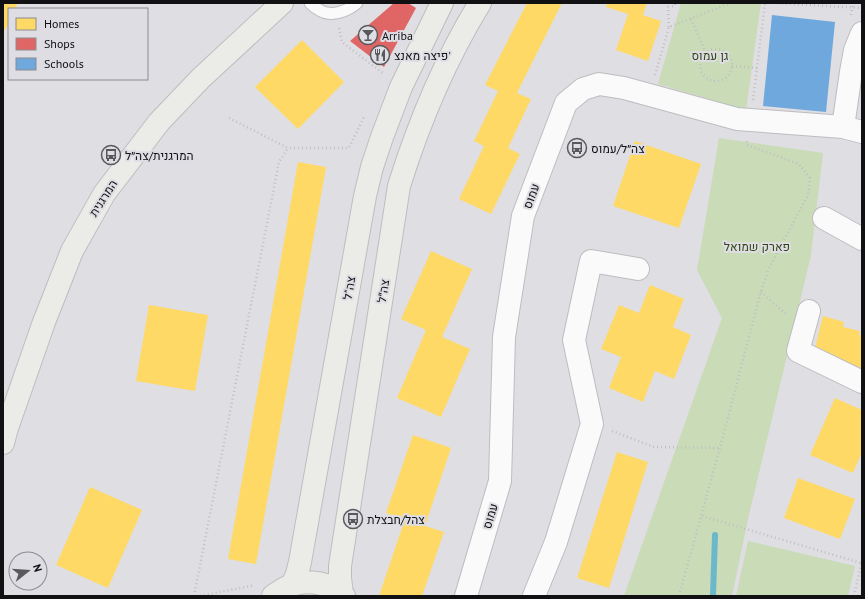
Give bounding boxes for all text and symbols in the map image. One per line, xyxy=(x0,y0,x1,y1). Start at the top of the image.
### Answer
legend xyxy=(8,8,148,80)
text: Homes xyxy=(44,16,79,31)
bar icon: Arriba xyxy=(357,24,379,46)
place label: Arriba xyxy=(382,28,413,43)
text: Shops xyxy=(44,36,75,51)
restaurant icon: פיצה מאנצ' xyxy=(369,44,391,66)
place label: פיצה מאנצ' xyxy=(394,48,451,63)
park label: גן עמוס xyxy=(691,48,729,63)
text: Schools xyxy=(44,56,84,71)
bus stop icon: צה״ל/עמוס xyxy=(566,137,588,159)
place label: צה״ל/עמוס xyxy=(591,141,645,156)
bus stop icon: המרגנית/צה״ל xyxy=(100,144,122,166)
place label: המרגנית/צה״ל xyxy=(125,148,194,163)
street label: המרגנית xyxy=(86,177,120,219)
street label: עמוס xyxy=(520,181,542,211)
park label: פארק שמואל xyxy=(724,239,790,254)
street label: צה"ל xyxy=(340,275,359,301)
street label: צה״ל xyxy=(374,278,392,304)
street label: עמוס xyxy=(479,501,501,531)
bus stop icon: צהל/חבצלת xyxy=(342,508,364,530)
place label: צהל/חבצלת xyxy=(367,512,425,527)
north arrow xyxy=(8,551,48,591)
text: N xyxy=(30,563,45,574)

